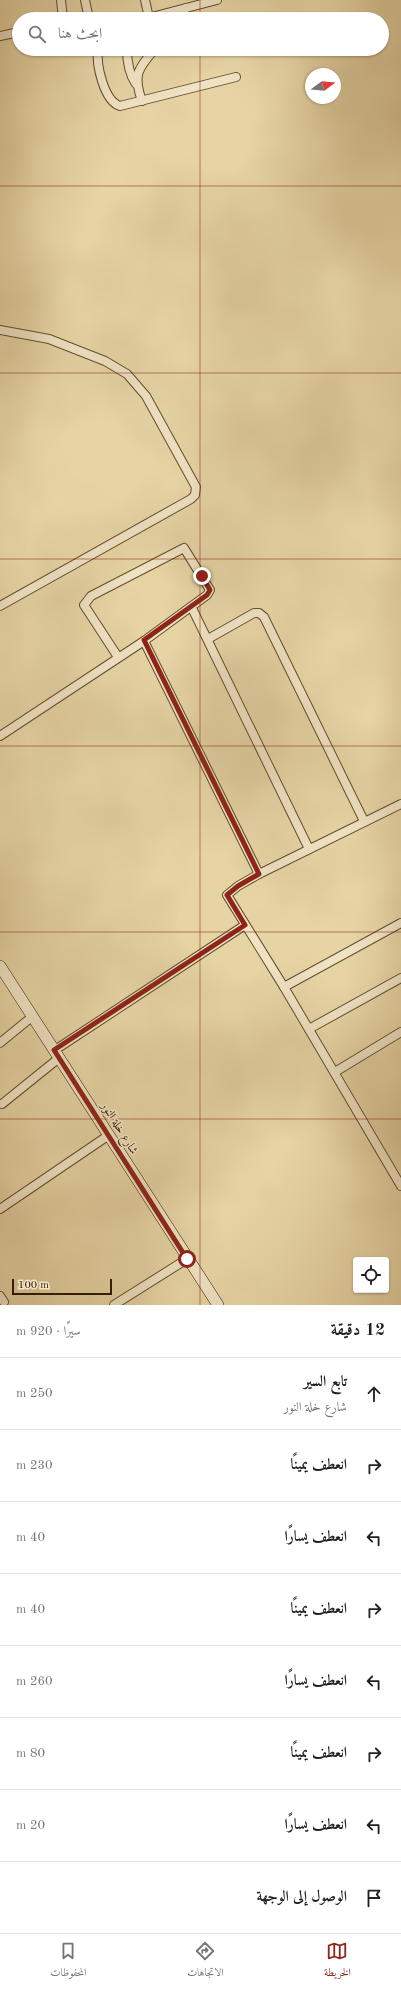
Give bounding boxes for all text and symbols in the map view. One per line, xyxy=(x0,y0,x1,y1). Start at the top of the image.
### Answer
search box xyxy=(12,12,389,56)
icon: search xyxy=(26,23,48,45)
text: ابحث هنا xyxy=(58,27,102,42)
north arrow xyxy=(305,68,341,104)
route end xyxy=(193,567,211,585)
street label: شارع خلة النور xyxy=(95,1100,140,1159)
route start xyxy=(178,1250,196,1268)
map controls xyxy=(353,1257,389,1293)
button: locate xyxy=(353,1257,389,1293)
scale bar xyxy=(12,1277,112,1296)
text: 100 m xyxy=(18,1280,49,1291)
text: 12 دقيقة xyxy=(331,1322,385,1339)
text: سيرًا · 920 m xyxy=(16,1325,81,1338)
text: تابع السير xyxy=(304,1375,347,1390)
icon: ahead xyxy=(363,1383,385,1405)
text: 250 m xyxy=(16,1387,53,1400)
text: شارع خلة النور xyxy=(284,1401,347,1414)
icon: right xyxy=(363,1455,385,1477)
text: انعطف يمينًا xyxy=(291,1458,347,1473)
text: 230 m xyxy=(16,1459,53,1472)
icon: left xyxy=(363,1527,385,1549)
text: انعطف يسارًا xyxy=(285,1530,347,1545)
text: 40 m xyxy=(16,1531,45,1544)
icon: right xyxy=(363,1599,385,1621)
text: انعطف يمينًا xyxy=(291,1602,347,1617)
text: 40 m xyxy=(16,1603,45,1616)
icon: left xyxy=(363,1671,385,1693)
text: انعطف يسارًا xyxy=(285,1674,347,1689)
text: 260 m xyxy=(16,1675,53,1688)
icon: right xyxy=(363,1743,385,1765)
text: انعطف يمينًا xyxy=(291,1746,347,1761)
text: 80 m xyxy=(16,1747,45,1760)
icon: left xyxy=(363,1815,385,1837)
text: انعطف يسارًا xyxy=(285,1818,347,1833)
text: 20 m xyxy=(16,1819,45,1832)
icon: arrive xyxy=(363,1887,385,1909)
text: الوصول إلى الوجهة xyxy=(256,1890,347,1905)
tab: المحفوظات xyxy=(50,1940,86,1983)
tab: الاتجاهات xyxy=(187,1940,224,1983)
tab: الخريطة xyxy=(324,1940,351,1983)

